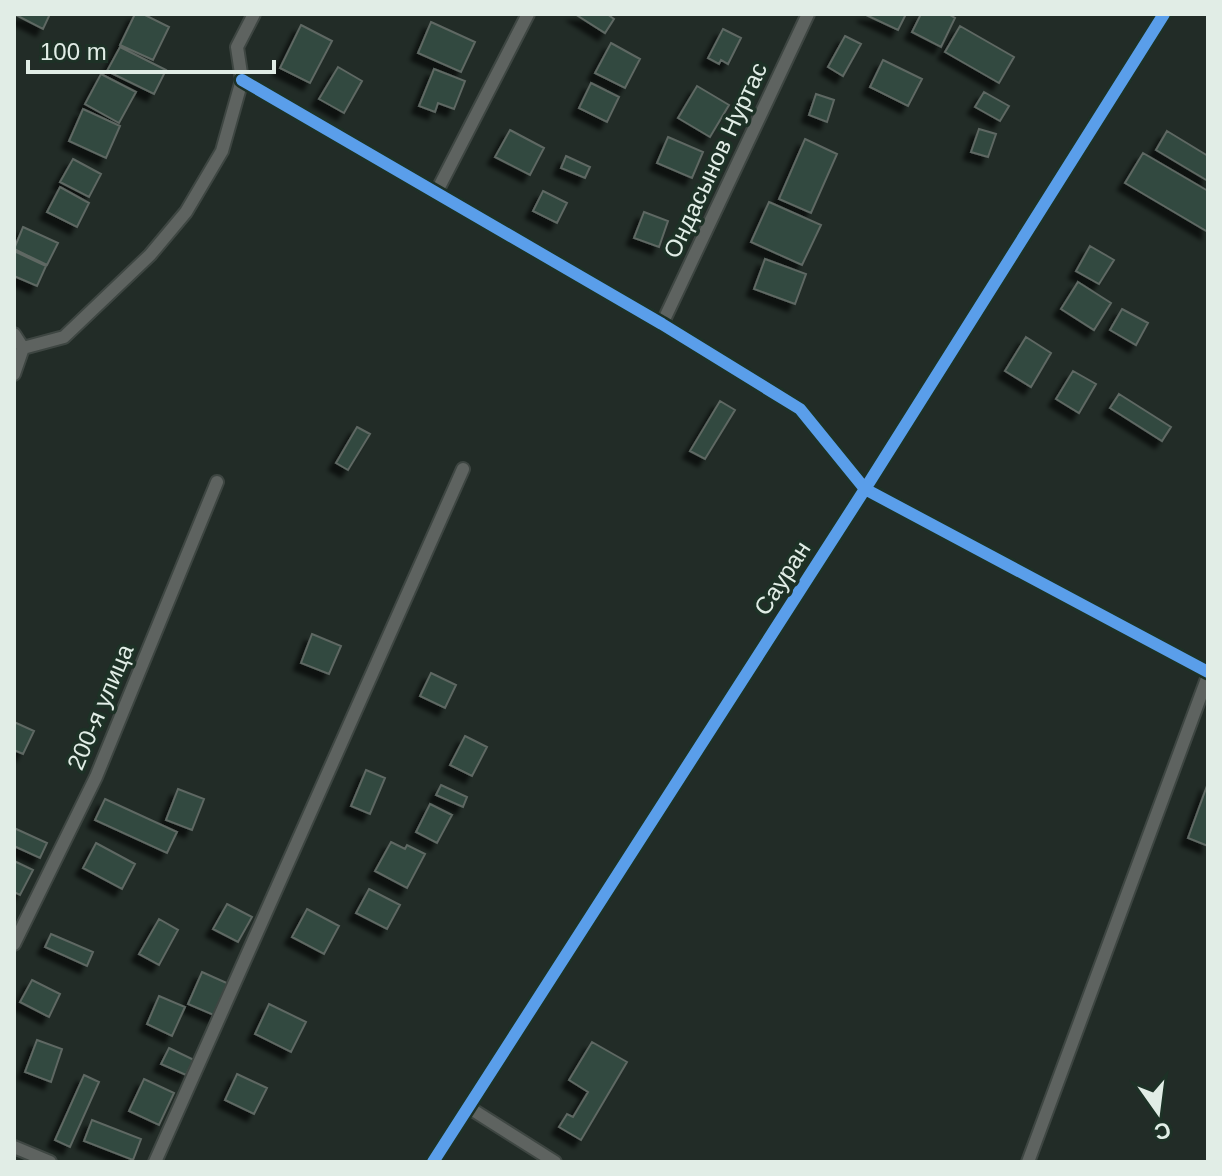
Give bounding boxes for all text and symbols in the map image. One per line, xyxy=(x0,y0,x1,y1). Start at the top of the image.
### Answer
scale bar xyxy=(28,24,274,74)
text: 100 m xyxy=(40,38,107,65)
street label: Ондасынов Нуртас xyxy=(658,58,772,262)
street label: Сауран xyxy=(748,536,816,620)
street label: 200-я улица xyxy=(61,640,139,774)
north arrow xyxy=(1118,1072,1198,1152)
text: С xyxy=(1152,1117,1173,1145)

